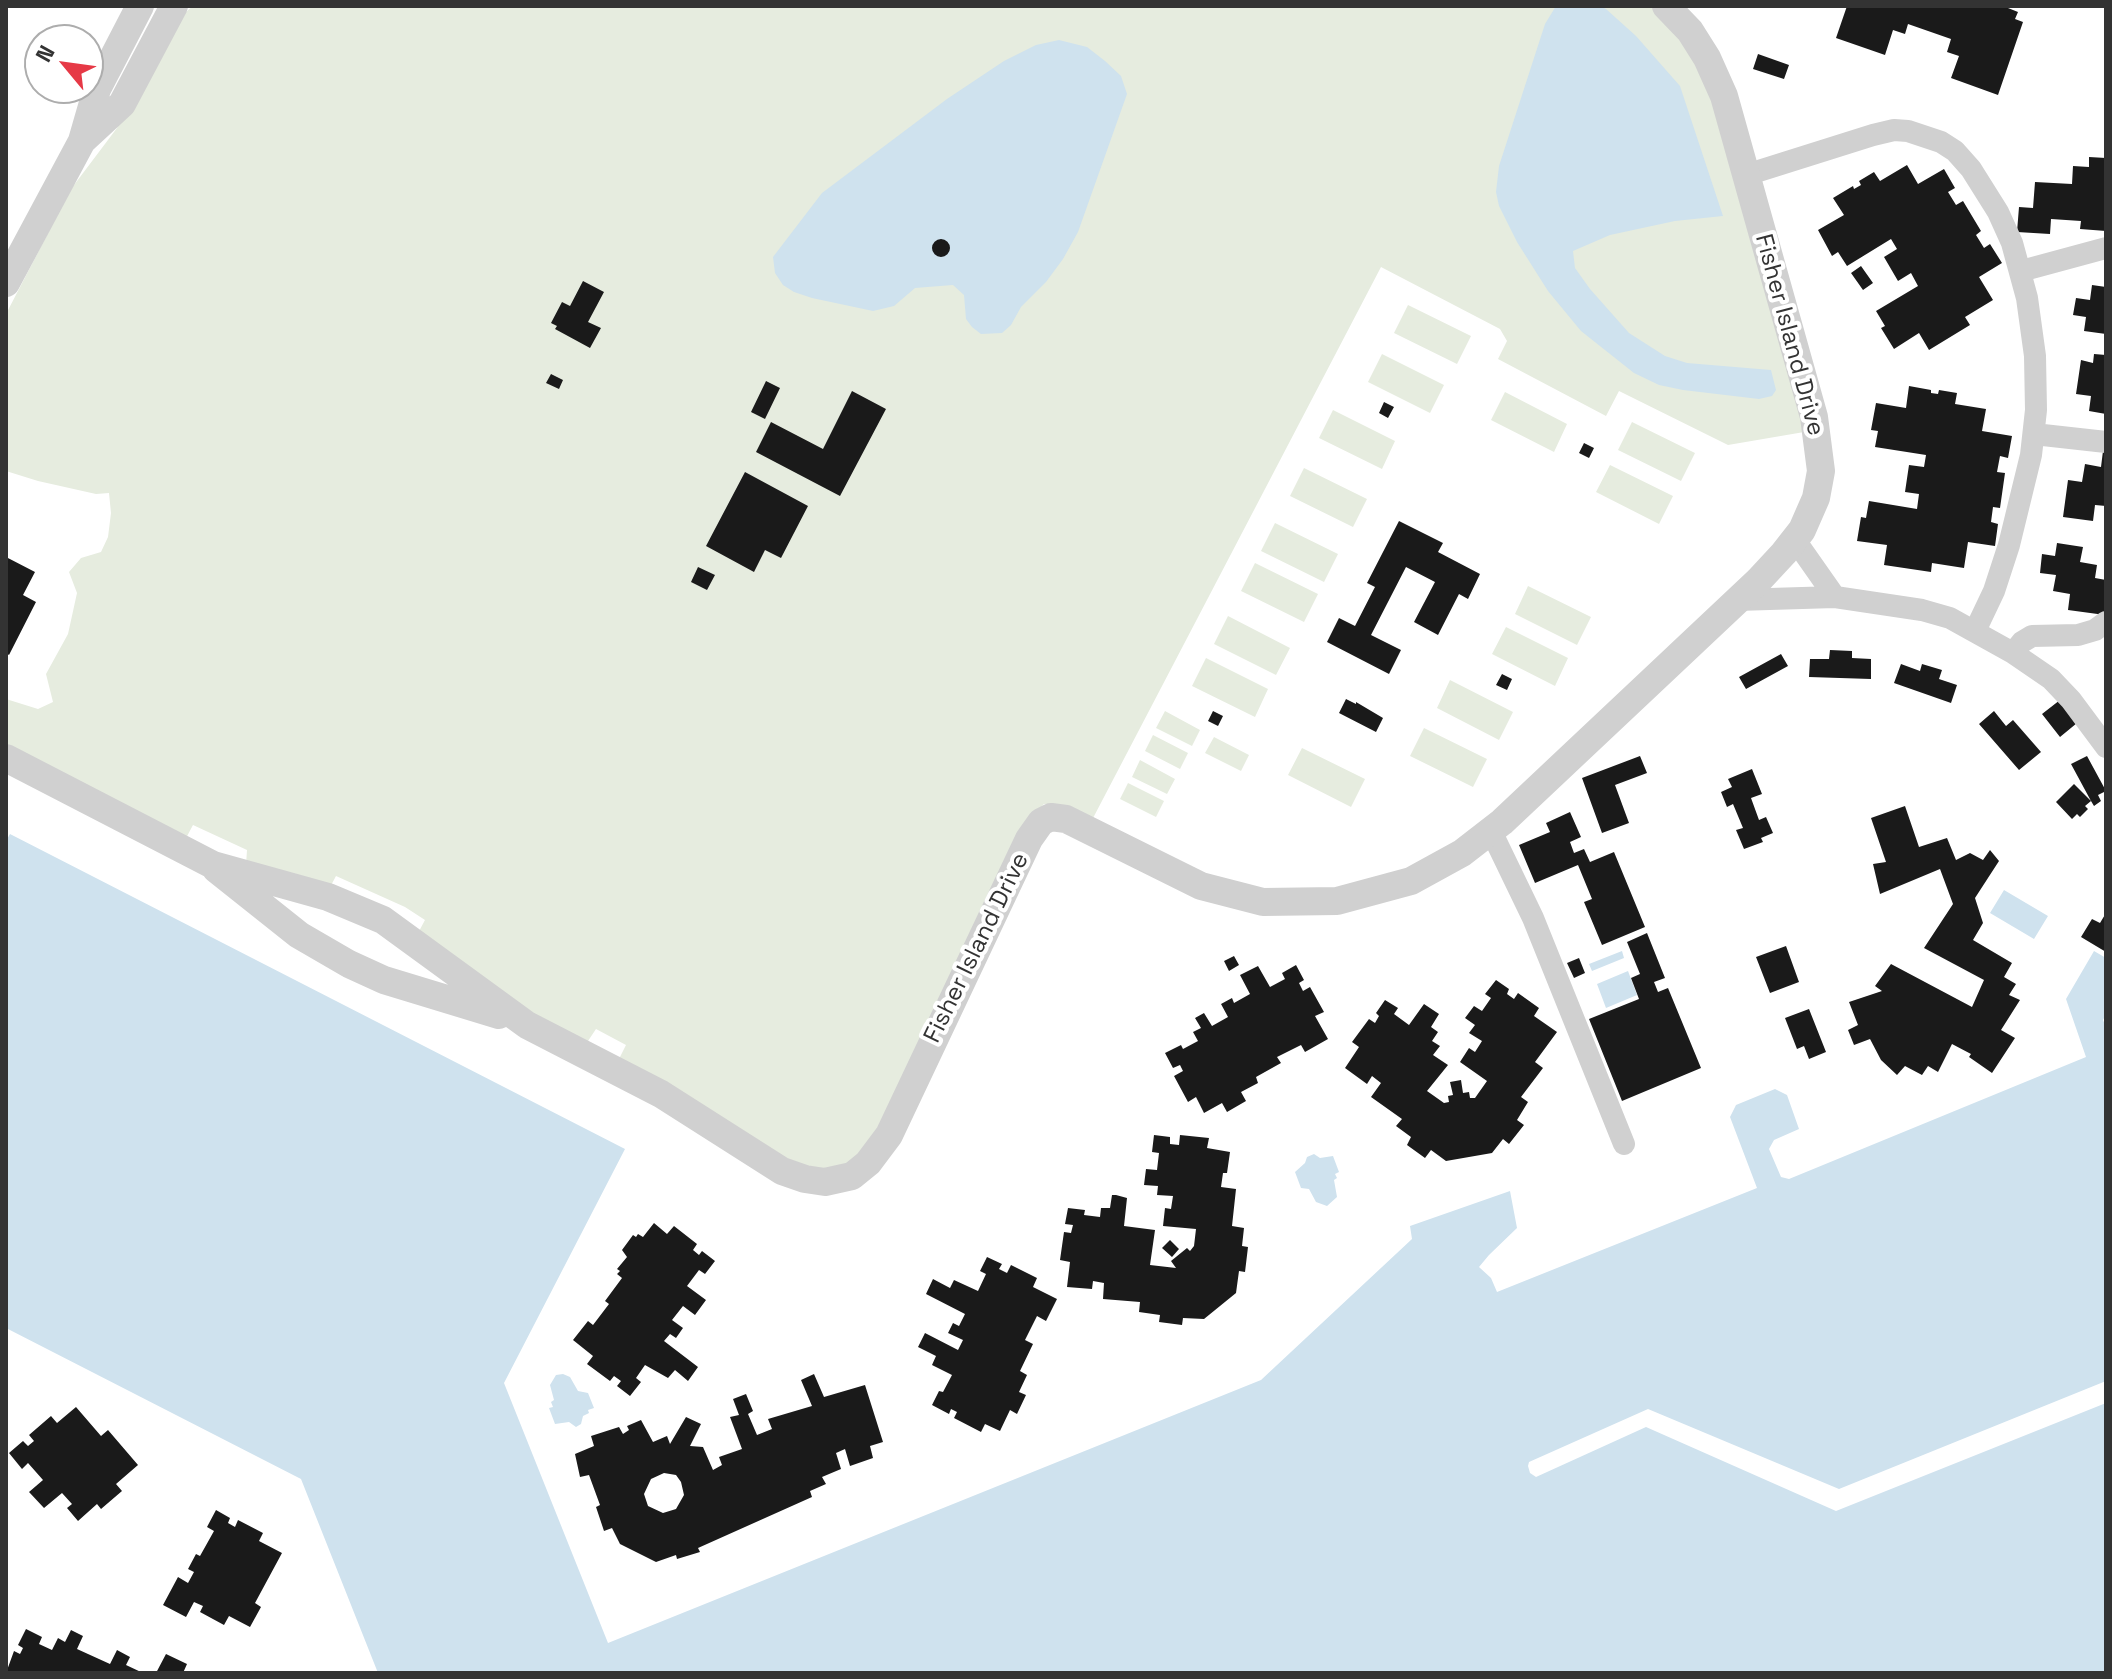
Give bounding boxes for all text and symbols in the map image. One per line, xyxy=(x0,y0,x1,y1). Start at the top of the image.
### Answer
north arrow xyxy=(24,24,104,104)
text: N xyxy=(29,40,61,67)
street label: Fisher Island Drive xyxy=(1748,231,1830,439)
street label: Fisher Island Drive xyxy=(919,848,1035,1048)

